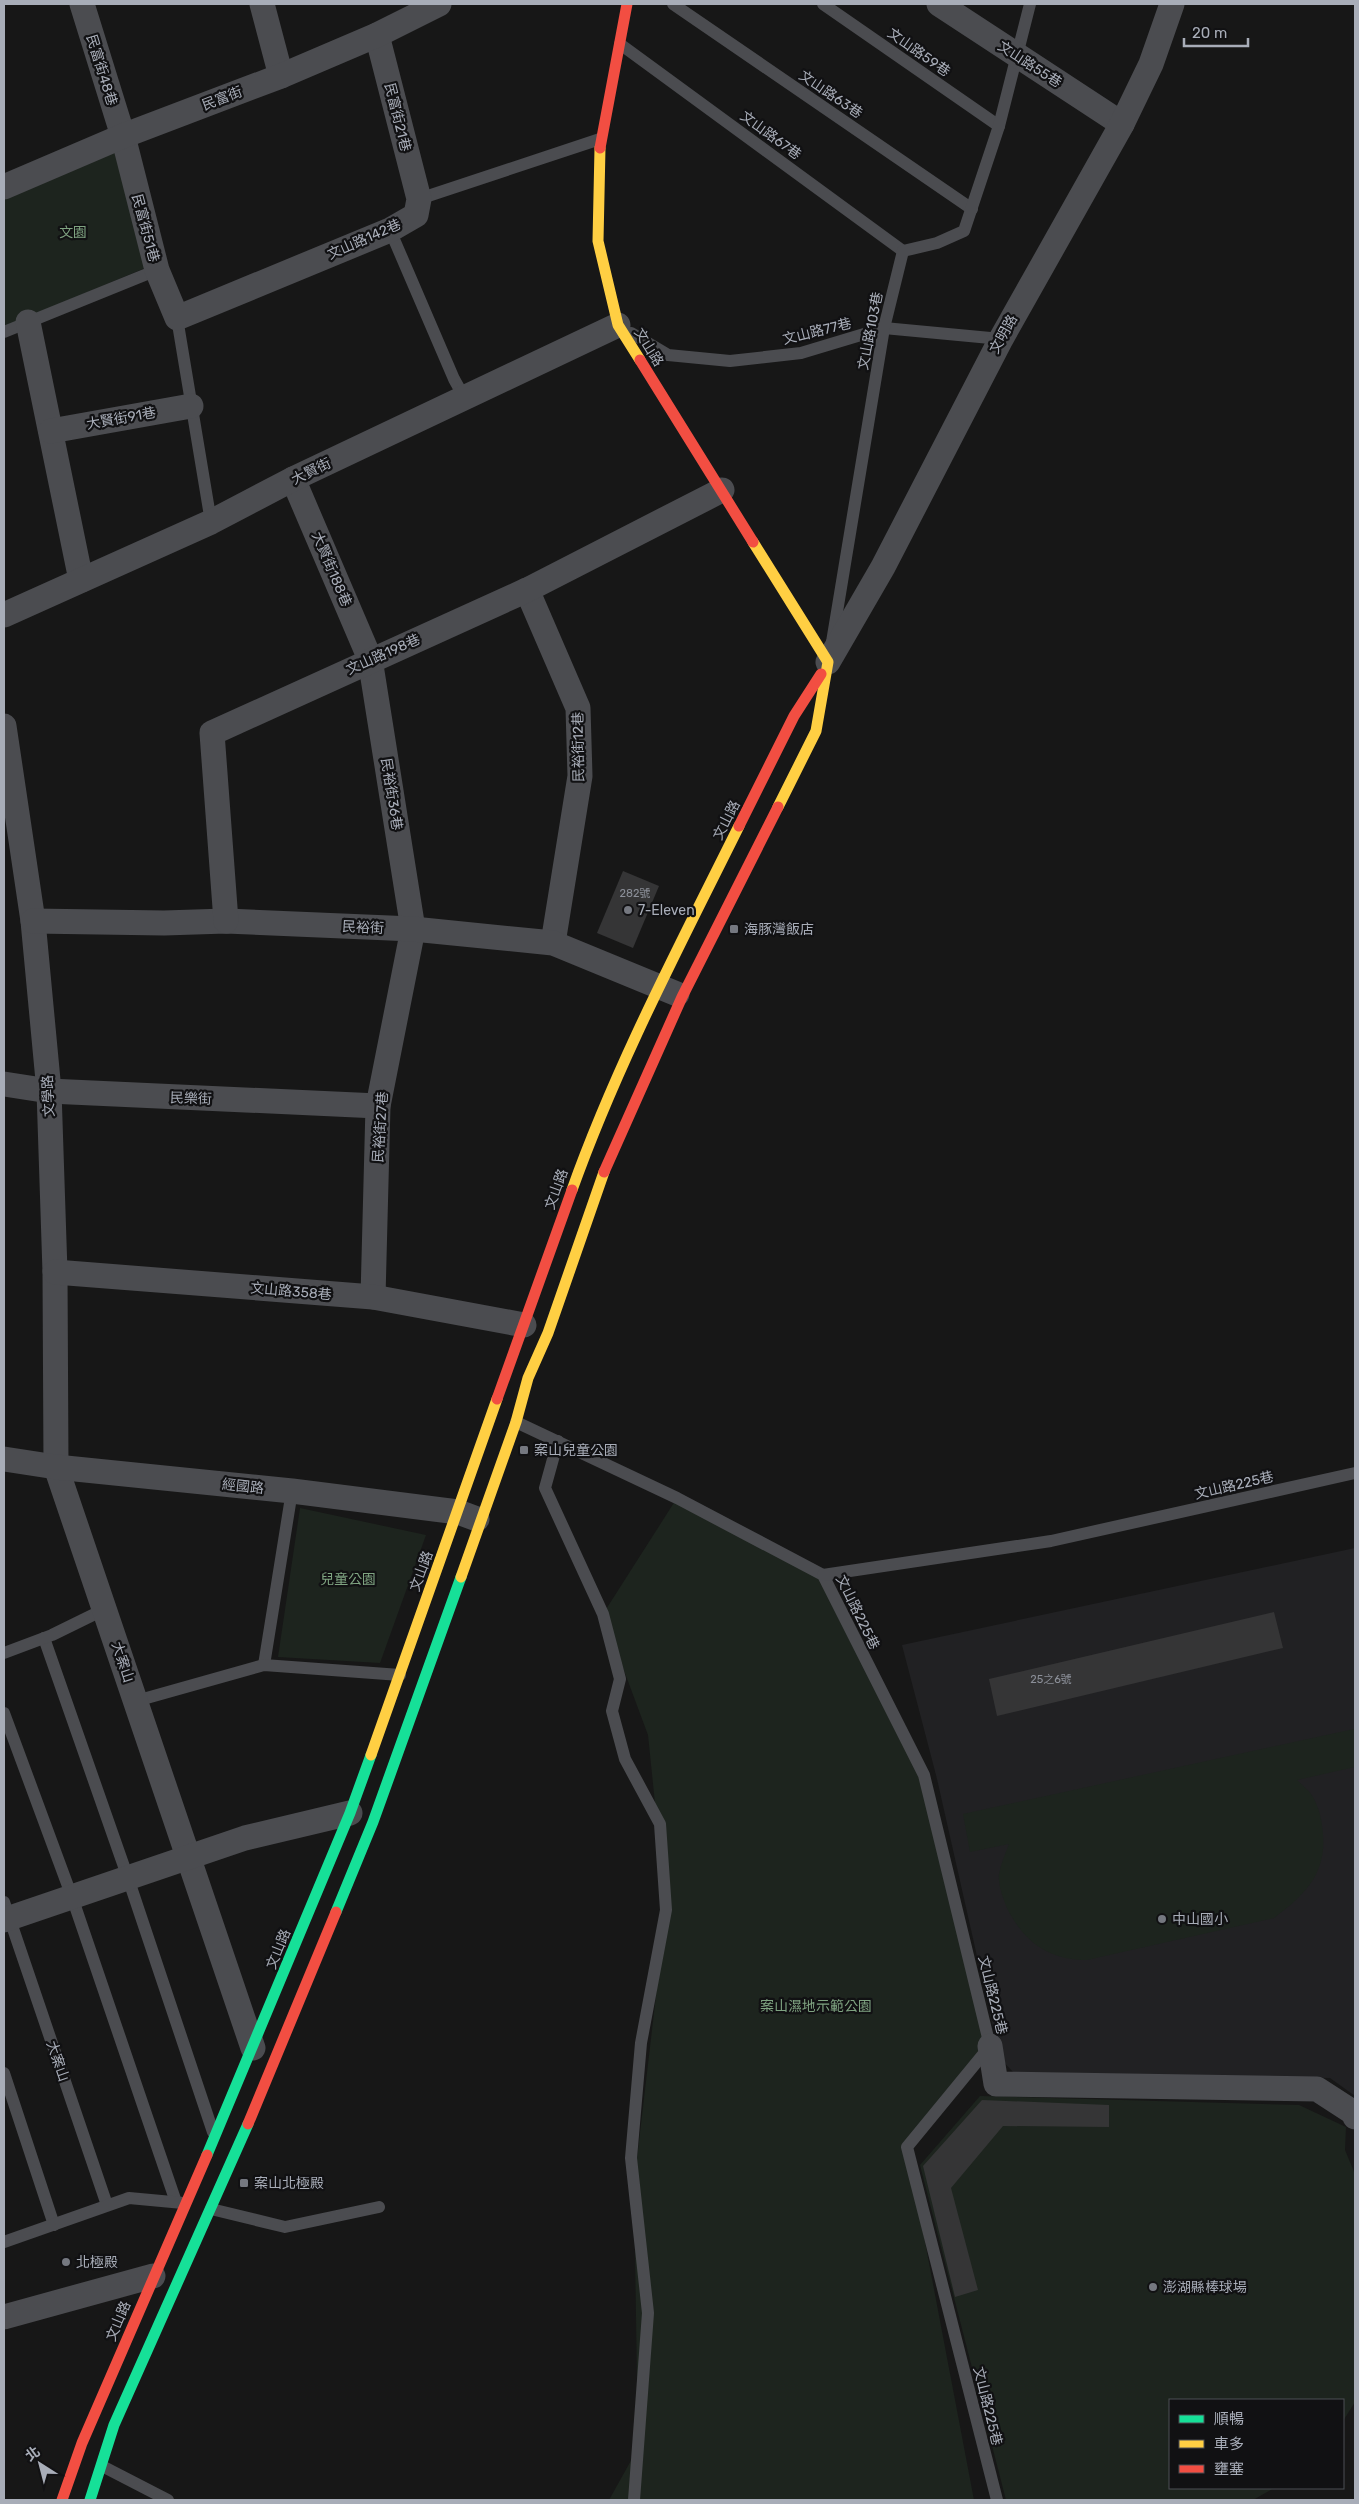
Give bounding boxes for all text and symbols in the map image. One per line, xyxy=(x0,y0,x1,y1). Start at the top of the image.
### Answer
scale bar xyxy=(1184,15,1248,47)
text: 20 m xyxy=(1192,24,1227,42)
street label: 文山路59巷 xyxy=(884,25,953,80)
street label: 民富街48巷 xyxy=(83,32,120,108)
street label: 文山路55巷 xyxy=(995,38,1065,91)
street label: 文山路63巷 xyxy=(796,67,866,122)
street label: 民富街21巷 xyxy=(381,81,414,153)
street label: 民富街 xyxy=(200,83,245,114)
street label: 文山路67巷 xyxy=(737,108,805,163)
street label: 民富街51巷 xyxy=(128,192,163,264)
street label: 文山路142巷 xyxy=(325,216,404,263)
park label: 文園 xyxy=(59,224,87,241)
street label: 文山路103巷 xyxy=(855,291,886,372)
street label: 文明路 xyxy=(986,312,1021,357)
street label: 文山路77巷 xyxy=(781,315,853,348)
street label: 文山路 xyxy=(630,325,667,370)
street label: 大賢街91巷 xyxy=(85,404,157,433)
street label: 大賢街 xyxy=(289,455,334,488)
street label: 大賢街188巷 xyxy=(308,529,355,609)
street label: 文山路198巷 xyxy=(344,631,423,678)
street label: 民裕街12巷 xyxy=(569,712,588,782)
street label: 民裕街36巷 xyxy=(377,757,406,831)
street label: 文山路 xyxy=(709,798,744,843)
house number: 282號 xyxy=(620,887,650,900)
place label: 7-Eleven xyxy=(638,902,695,919)
marker: 7-Eleven xyxy=(622,904,634,916)
street label: 民裕街 xyxy=(342,918,384,937)
place label: 海豚灣飯店 xyxy=(744,921,814,938)
marker: 海豚灣飯店 xyxy=(728,923,740,935)
street label: 文學路 xyxy=(39,1075,58,1117)
street label: 民樂街 xyxy=(170,1089,212,1108)
street label: 民裕街27巷 xyxy=(370,1091,391,1163)
street label: 文山路 xyxy=(541,1167,572,1212)
street label: 文山路358巷 xyxy=(250,1279,332,1304)
place label: 案山兒童公園 xyxy=(534,1442,618,1459)
marker: 案山兒童公園 xyxy=(518,1444,530,1456)
street label: 文山路225巷 xyxy=(1193,1468,1275,1503)
street label: 經國路 xyxy=(221,1476,265,1497)
street label: 文山路 xyxy=(406,1549,437,1594)
park label: 兒童公園 xyxy=(320,1571,376,1588)
street label: 文山路225巷 xyxy=(832,1572,883,1652)
street label: 大案山 xyxy=(108,1640,137,1685)
house number: 25之6號 xyxy=(1030,1673,1072,1686)
place label: 中山國小 xyxy=(1172,1911,1228,1928)
marker: 中山國小 xyxy=(1156,1913,1168,1925)
street label: 文山路 xyxy=(263,1927,294,1972)
street label: 文山路225巷 xyxy=(974,1954,1011,2036)
park label: 案山濕地示範公園 xyxy=(760,1998,872,2015)
street label: 大案山 xyxy=(43,2039,72,2084)
place label: 案山北極殿 xyxy=(254,2175,324,2192)
marker: 案山北極殿 xyxy=(238,2177,250,2189)
place label: 北極殿 xyxy=(76,2254,118,2271)
marker: 北極殿 xyxy=(60,2256,72,2268)
place label: 澎湖縣棒球場 xyxy=(1163,2279,1247,2296)
marker: 澎湖縣棒球場 xyxy=(1147,2281,1159,2293)
street label: 文山路 xyxy=(102,2299,134,2344)
street label: 文山路225巷 xyxy=(969,2365,1006,2447)
legend xyxy=(1169,2399,1344,2489)
text: 順暢 xyxy=(1214,2410,1244,2428)
text: 車多 xyxy=(1214,2435,1244,2453)
north arrow xyxy=(15,2439,65,2489)
text: 北 xyxy=(22,2443,43,2465)
text: 壅塞 xyxy=(1214,2460,1244,2478)

